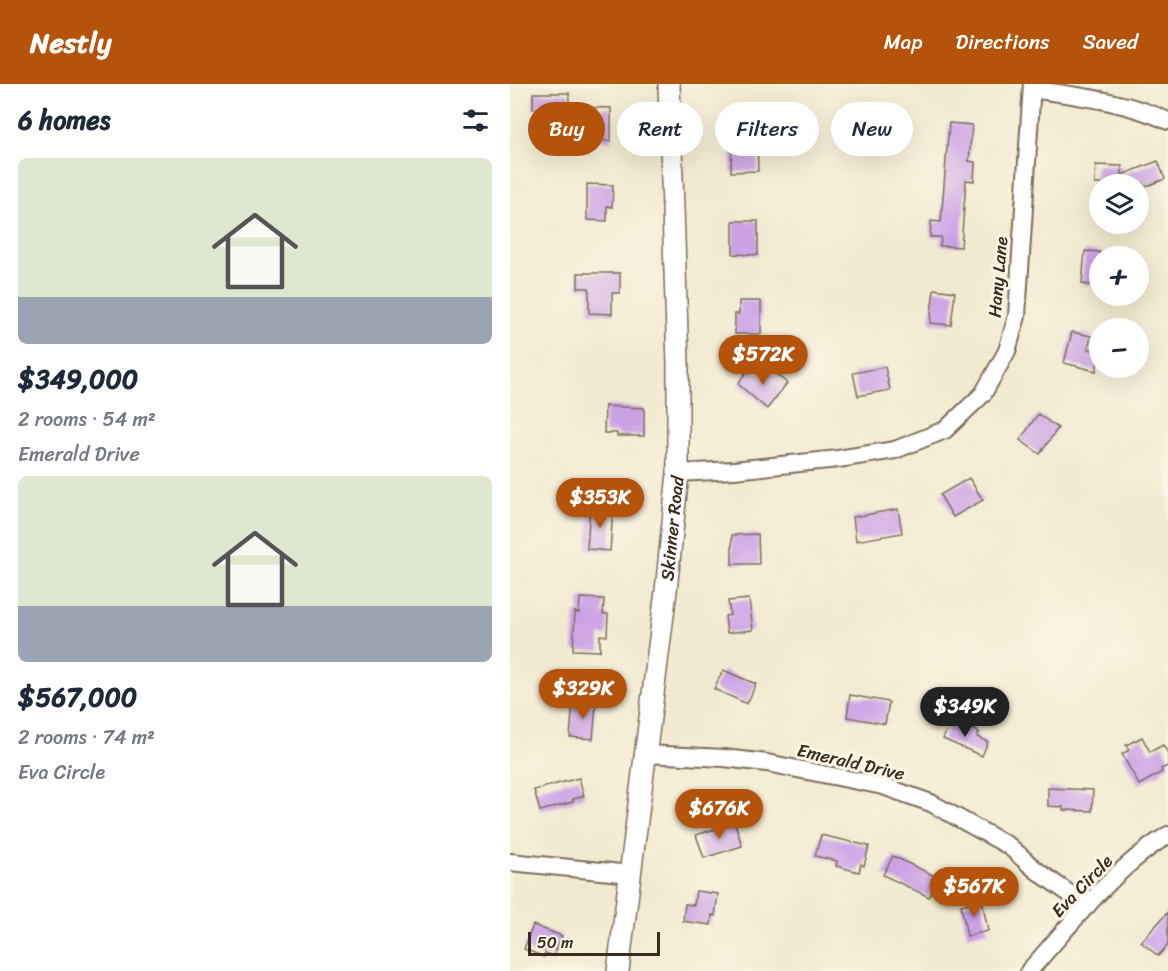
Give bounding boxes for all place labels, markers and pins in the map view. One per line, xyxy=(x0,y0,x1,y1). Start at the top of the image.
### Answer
pin: $572K xyxy=(721,335,805,386)
pin: $353K xyxy=(558,478,642,529)
pin: $329K xyxy=(541,669,625,720)
pin: $349K xyxy=(923,687,1007,738)
pin: $676K xyxy=(677,789,761,840)
pin: $567K xyxy=(932,867,1016,918)

